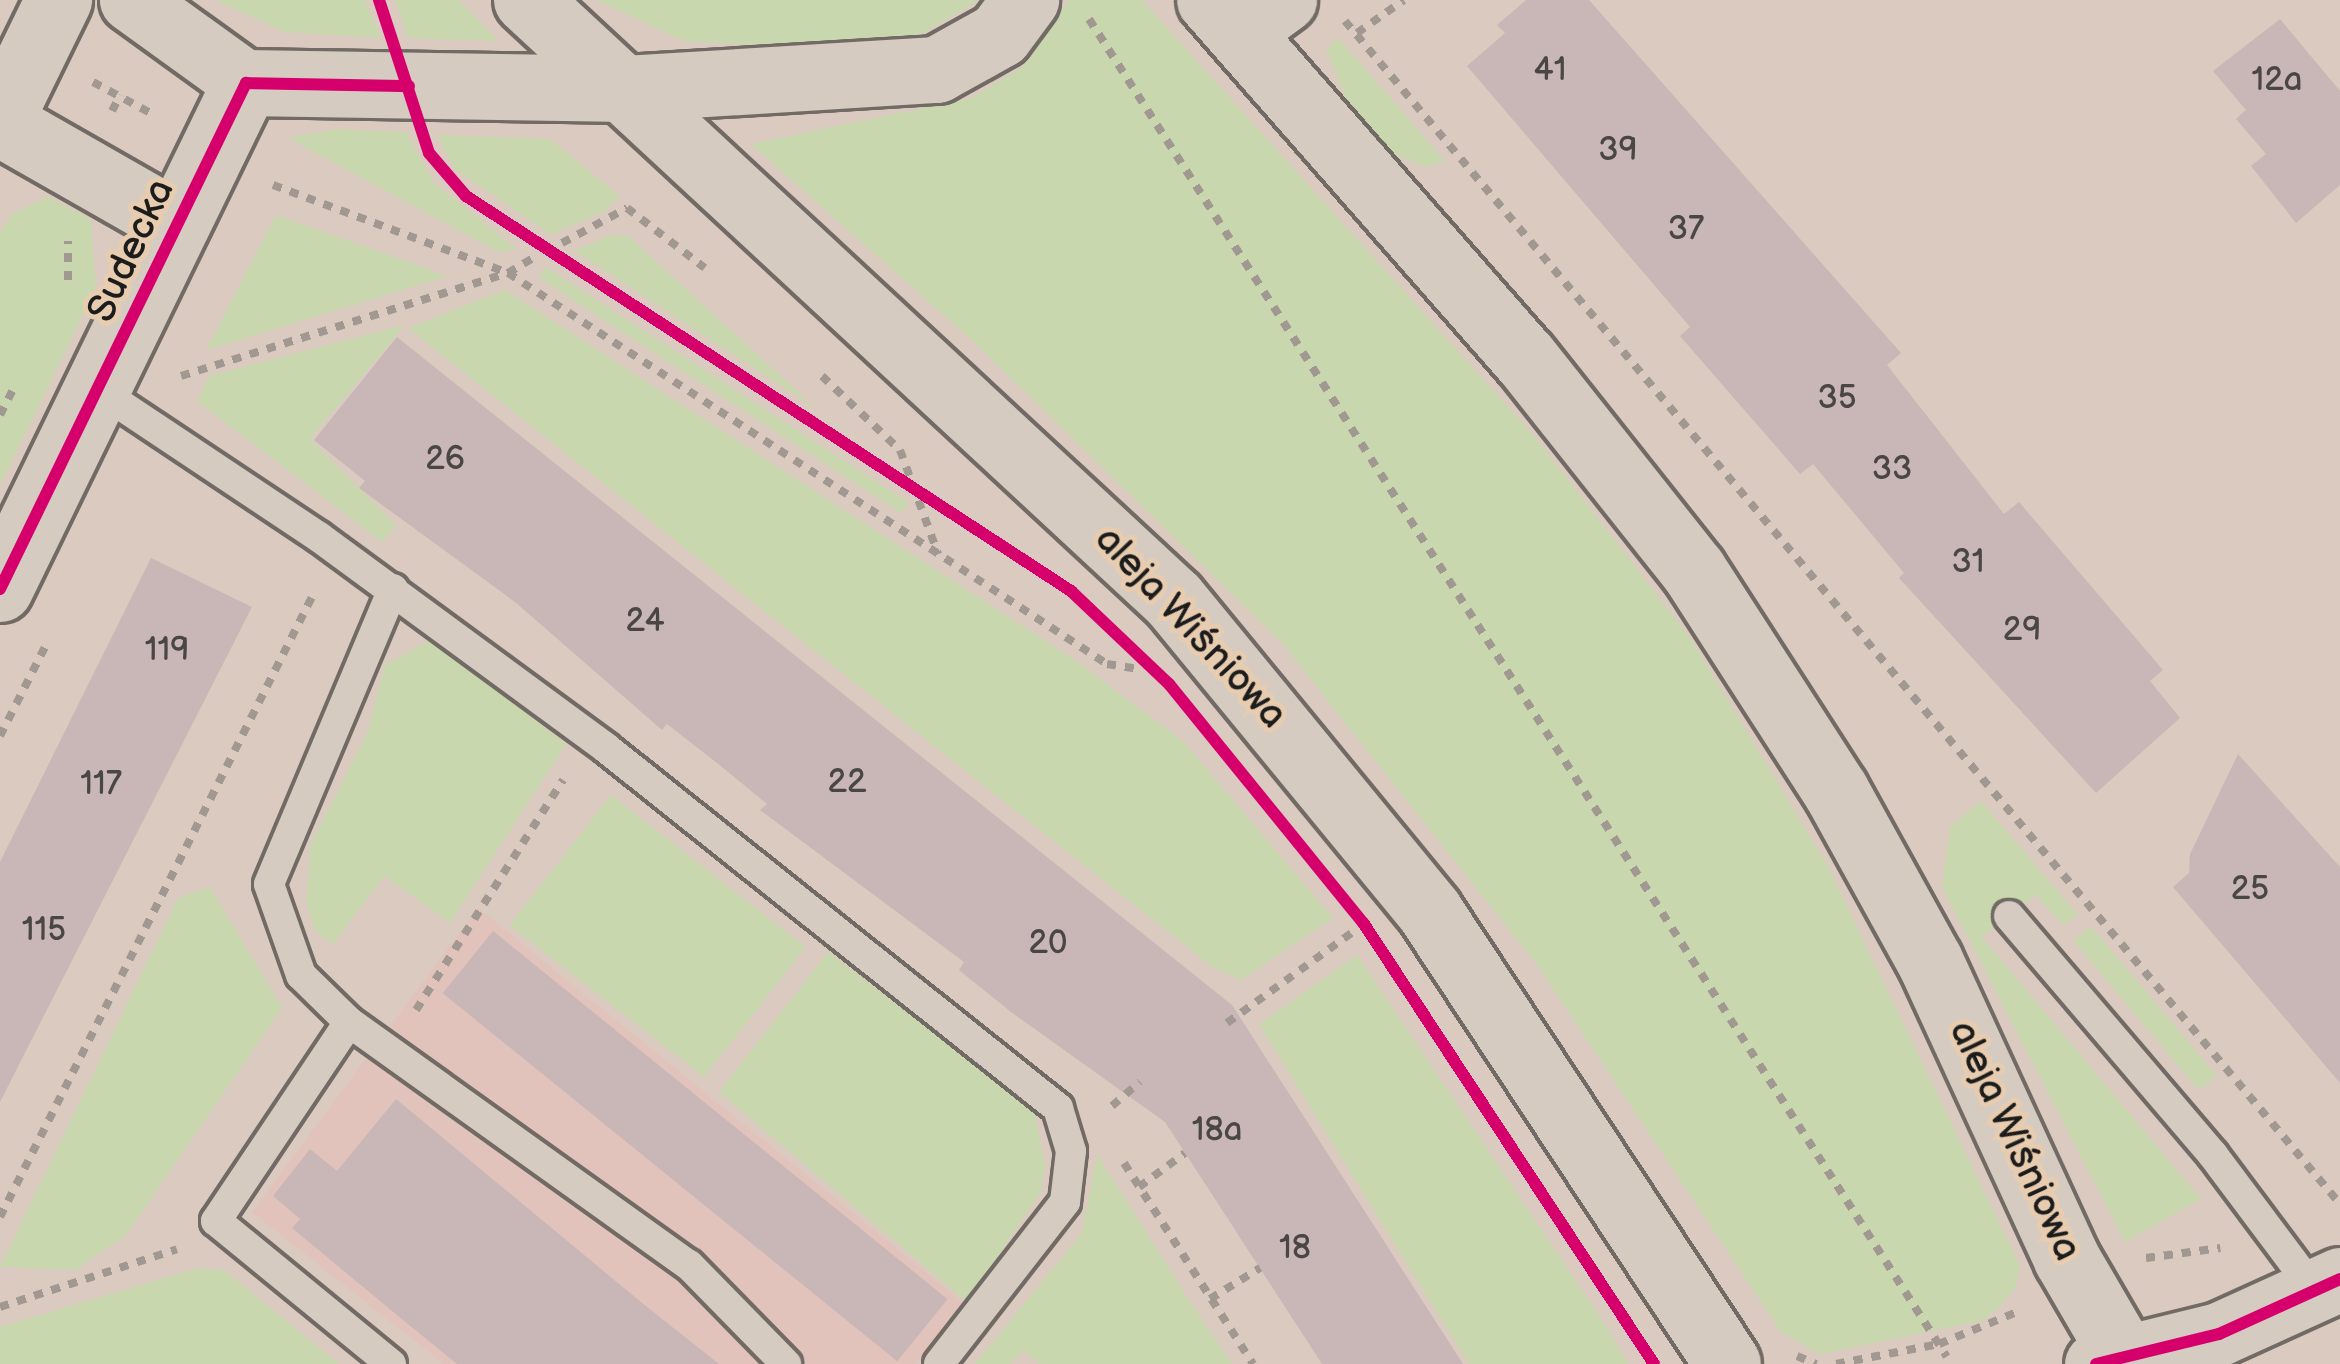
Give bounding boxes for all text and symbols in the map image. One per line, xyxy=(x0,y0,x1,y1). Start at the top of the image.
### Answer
house number: 41 xyxy=(1534,51,1566,91)
house number: 12a xyxy=(2252,61,2302,101)
house number: 39 xyxy=(1598,131,1638,171)
street label: Sudecka xyxy=(79,172,185,330)
house number: 37 xyxy=(1668,210,1704,250)
house number: 35 xyxy=(1817,379,1857,419)
house number: 26 xyxy=(425,440,465,480)
house number: 33 xyxy=(1872,450,1912,490)
street label: aleja Wiśniowa xyxy=(1084,517,1296,739)
house number: 31 xyxy=(1951,543,1985,583)
house number: 24 xyxy=(625,602,665,642)
house number: 29 xyxy=(2003,611,2041,651)
house number: 119 xyxy=(145,631,189,671)
house number: 22 xyxy=(828,763,866,803)
house number: 117 xyxy=(80,765,122,805)
house number: 25 xyxy=(2231,870,2269,910)
house number: 115 xyxy=(22,911,66,951)
house number: 20 xyxy=(1029,924,1067,964)
street label: aleja Wiśniowa xyxy=(1938,1013,2090,1269)
house number: 18a xyxy=(1192,1111,1242,1151)
house number: 18 xyxy=(1279,1229,1311,1269)

